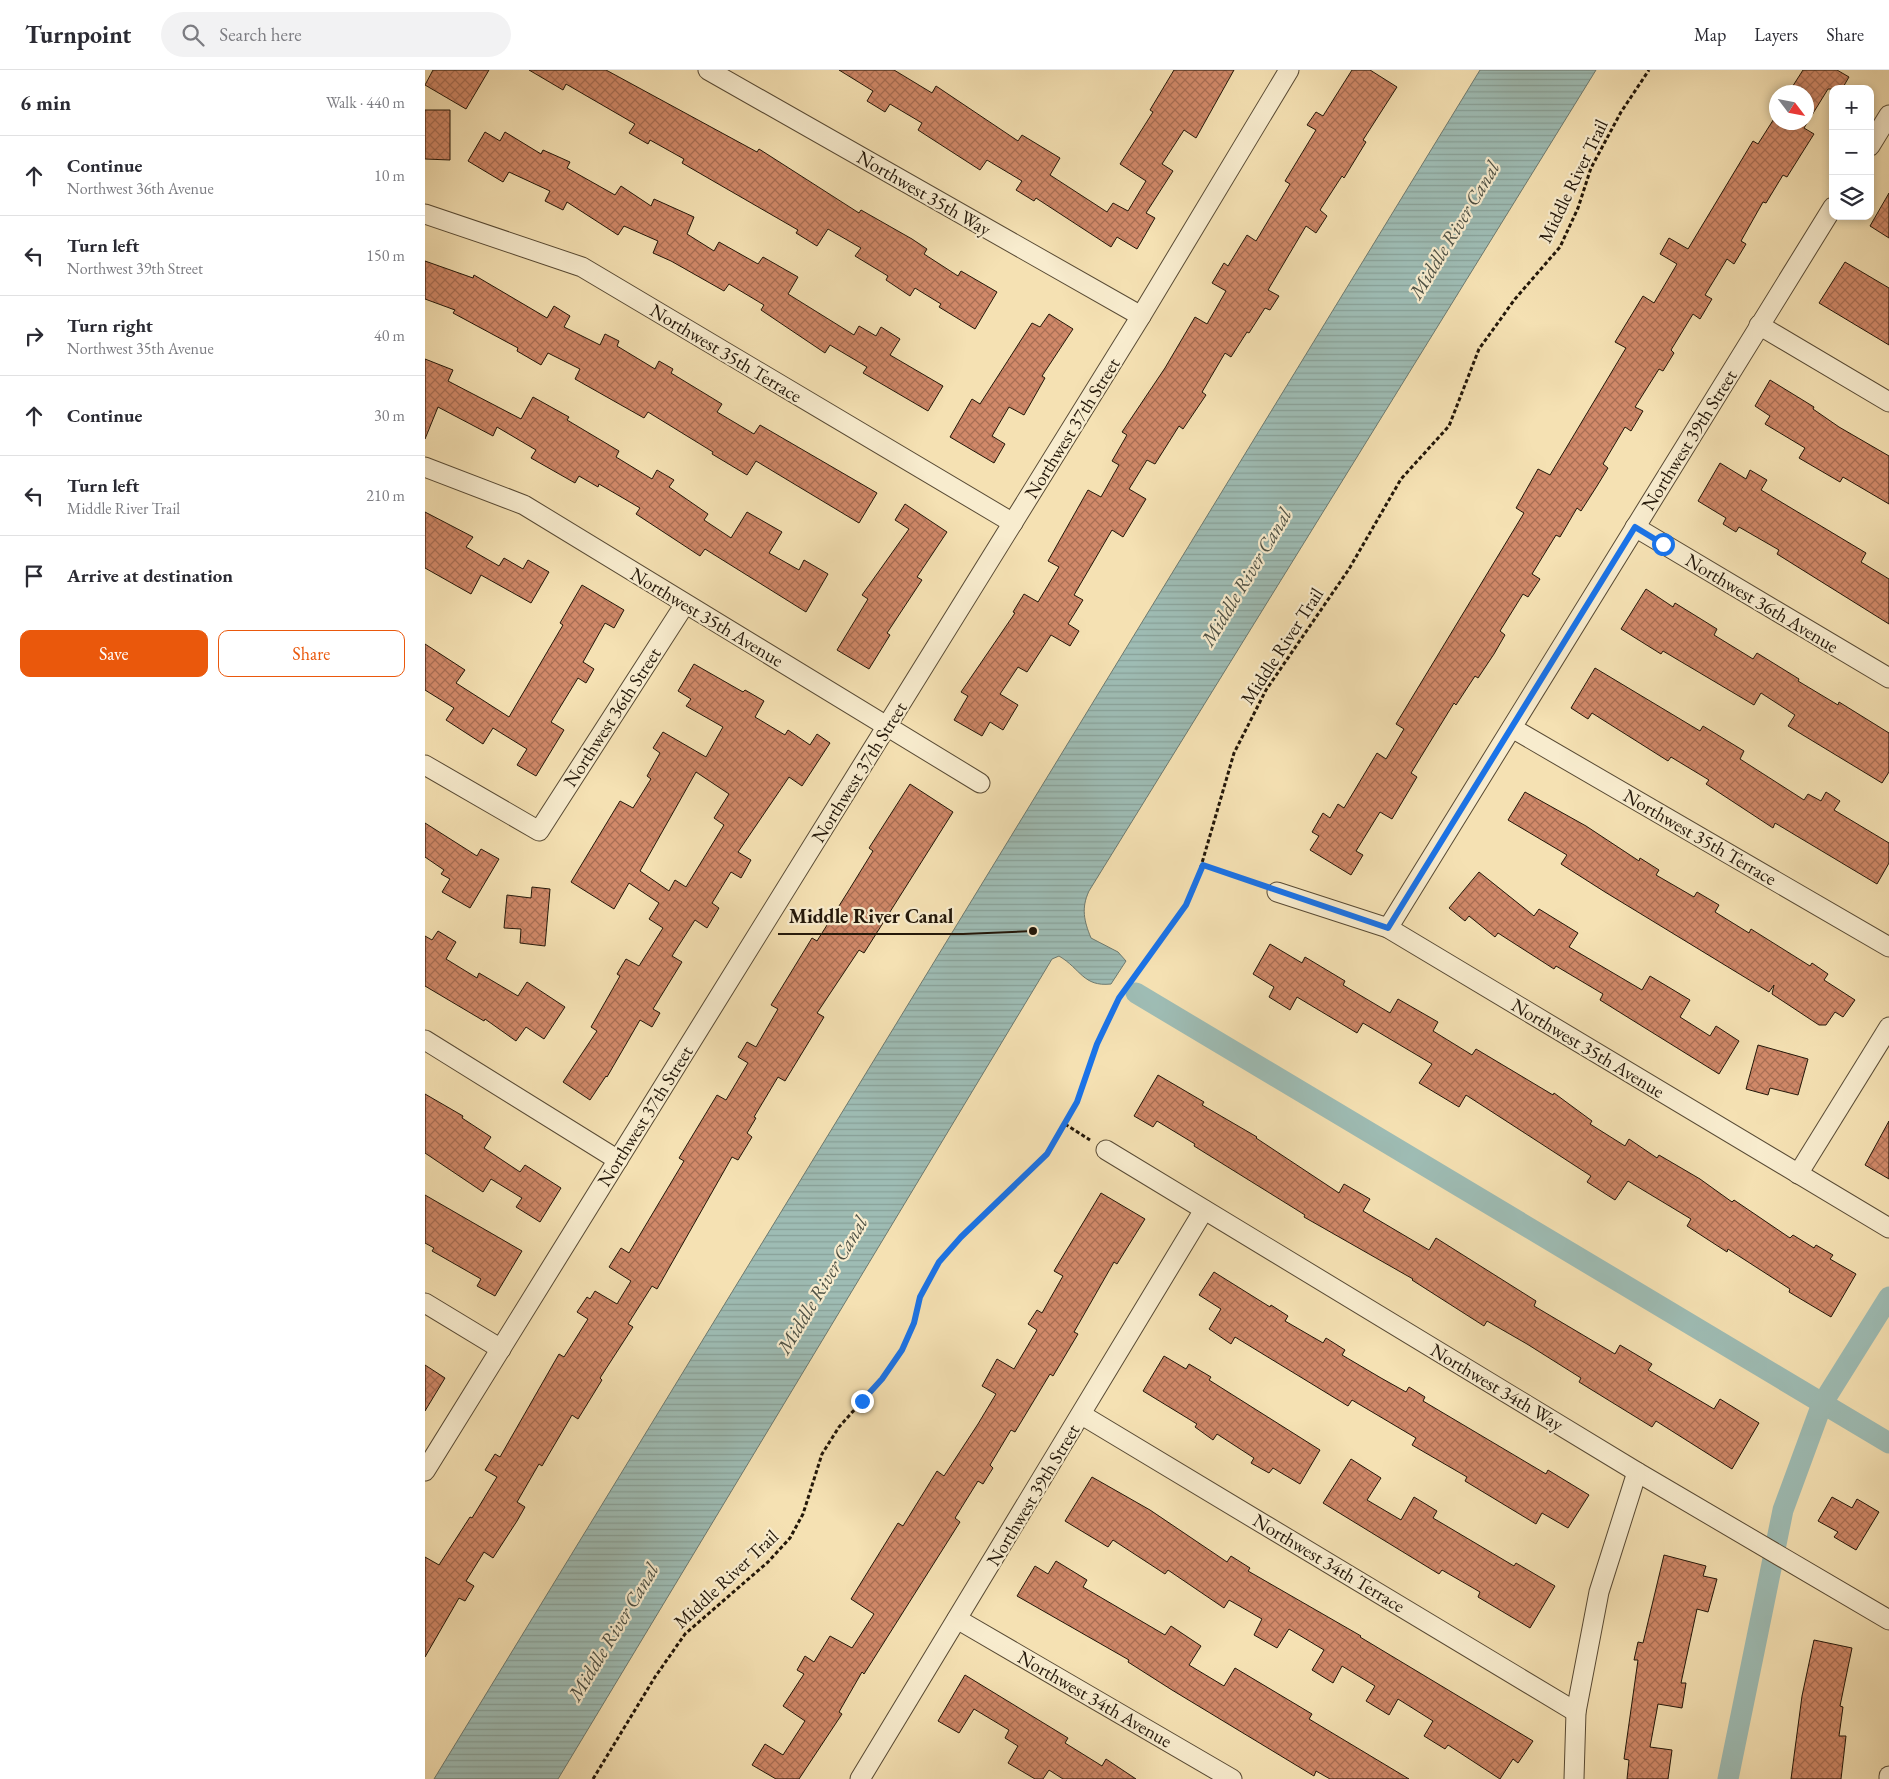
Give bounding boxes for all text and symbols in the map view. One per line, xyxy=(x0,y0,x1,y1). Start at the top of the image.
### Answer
search box xyxy=(161,12,511,57)
text: Turnpoint xyxy=(25,19,131,50)
icon: search xyxy=(179,21,207,49)
text: Search here xyxy=(219,22,302,47)
text: Map xyxy=(1694,23,1726,46)
text: Layers xyxy=(1754,23,1798,46)
text: Share xyxy=(1826,23,1864,46)
north arrow xyxy=(1769,85,1814,130)
map controls xyxy=(1829,85,1874,220)
button: + xyxy=(1829,85,1874,130)
text: 6 min xyxy=(20,89,71,116)
text: Walk · 440 m xyxy=(326,92,405,113)
street label: Middle River Trail xyxy=(1532,115,1614,247)
button: − xyxy=(1829,130,1874,175)
street label: Northwest 35th Way xyxy=(852,144,996,242)
text: Continue xyxy=(67,153,142,178)
water label: Middle River Canal xyxy=(1402,155,1506,304)
icon: ahead xyxy=(20,162,48,190)
text: 10 m xyxy=(374,165,405,186)
button: layers xyxy=(1829,175,1874,220)
text: Northwest 36th Avenue xyxy=(67,178,214,199)
text: Turn left xyxy=(67,233,139,258)
icon: left xyxy=(20,242,48,270)
text: 150 m xyxy=(366,245,405,266)
text: Northwest 39th Street xyxy=(67,258,203,279)
street label: Northwest 35th Terrace xyxy=(645,298,807,408)
text: Turn right xyxy=(67,313,153,338)
icon: right xyxy=(20,322,48,350)
text: 40 m xyxy=(374,325,405,346)
text: Northwest 35th Avenue xyxy=(67,338,214,359)
street label: Northwest 37th Street xyxy=(1019,353,1125,503)
street label: Northwest 39th Street xyxy=(1636,365,1742,515)
icon: ahead xyxy=(20,402,48,430)
text: Continue xyxy=(67,403,142,428)
text: 30 m xyxy=(374,405,405,426)
text: Turn left xyxy=(67,473,139,498)
icon: left xyxy=(20,482,48,510)
text: 210 m xyxy=(366,485,405,506)
text: Middle River Trail xyxy=(67,498,180,519)
water label: Middle River Canal xyxy=(1194,502,1298,651)
route start xyxy=(1652,533,1675,556)
street label: Northwest 36th Avenue xyxy=(1681,547,1843,659)
street label: Northwest 35th Avenue xyxy=(626,561,788,673)
icon: arrive xyxy=(20,562,48,590)
text: Arrive at destination xyxy=(67,563,233,588)
street label: Middle River Trail xyxy=(1235,582,1329,709)
button: Save xyxy=(20,630,208,677)
button: Share xyxy=(218,630,405,677)
street label: Northwest 36th Street xyxy=(558,642,666,792)
street label: Northwest 37th Street xyxy=(806,697,912,847)
street label: Northwest 35th Terrace xyxy=(1619,783,1781,891)
callout: Middle River Canal xyxy=(778,899,963,934)
text: Middle River Canal xyxy=(789,903,954,929)
street label: Northwest 35th Avenue xyxy=(1507,992,1669,1104)
street label: Northwest 37th Street xyxy=(592,1041,698,1191)
water label: Middle River Canal xyxy=(770,1210,874,1359)
street label: Northwest 34th Way xyxy=(1426,1337,1569,1437)
route end xyxy=(851,1390,874,1413)
street label: Northwest 39th Street xyxy=(981,1419,1085,1571)
street label: Northwest 34th Terrace xyxy=(1248,1508,1410,1618)
street label: Middle River Trail xyxy=(668,1524,784,1634)
water label: Middle River Canal xyxy=(561,1557,665,1706)
street label: Northwest 34th Avenue xyxy=(1013,1645,1177,1753)

